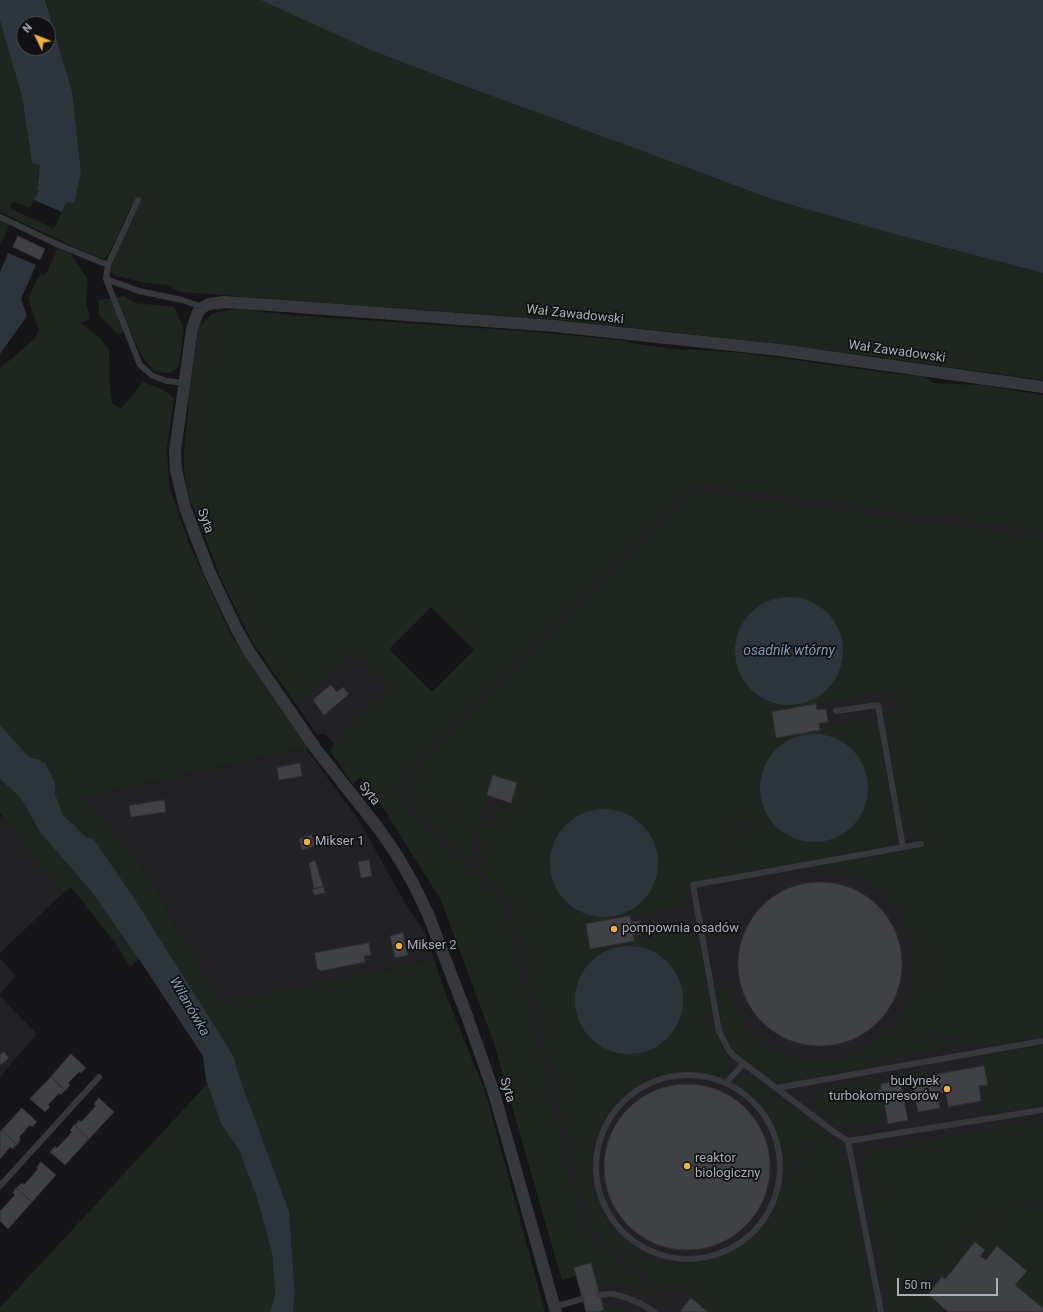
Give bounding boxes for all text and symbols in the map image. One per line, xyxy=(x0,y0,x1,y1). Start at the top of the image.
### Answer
north arrow xyxy=(16,16,56,56)
text: N xyxy=(20,21,35,35)
street label: Wał Zawadowski xyxy=(526,302,624,328)
street label: Wał Zawadowski xyxy=(847,337,947,367)
street label: Syta xyxy=(193,506,217,536)
water label: osadnik wtórny xyxy=(743,643,835,659)
street label: Syta xyxy=(355,779,383,809)
place label: Mikser 1 xyxy=(315,834,365,850)
marker: Mikser 1 xyxy=(302,837,312,847)
place label: pompownia osadów xyxy=(622,921,739,937)
marker: pompownia osadów xyxy=(609,924,619,934)
place label: Mikser 2 xyxy=(407,938,457,954)
marker: Mikser 2 xyxy=(394,941,404,951)
water label: Wilanówka xyxy=(165,974,213,1040)
place label: budynek turbokompresorów xyxy=(829,1074,939,1105)
street label: Syta xyxy=(496,1076,518,1104)
marker: budynek turbokompresorów xyxy=(942,1084,952,1094)
place label: reaktor biologiczny xyxy=(695,1151,760,1182)
marker: reaktor biologiczny xyxy=(682,1161,692,1171)
scale bar xyxy=(899,1270,1000,1296)
text: 50 m xyxy=(904,1278,931,1292)

